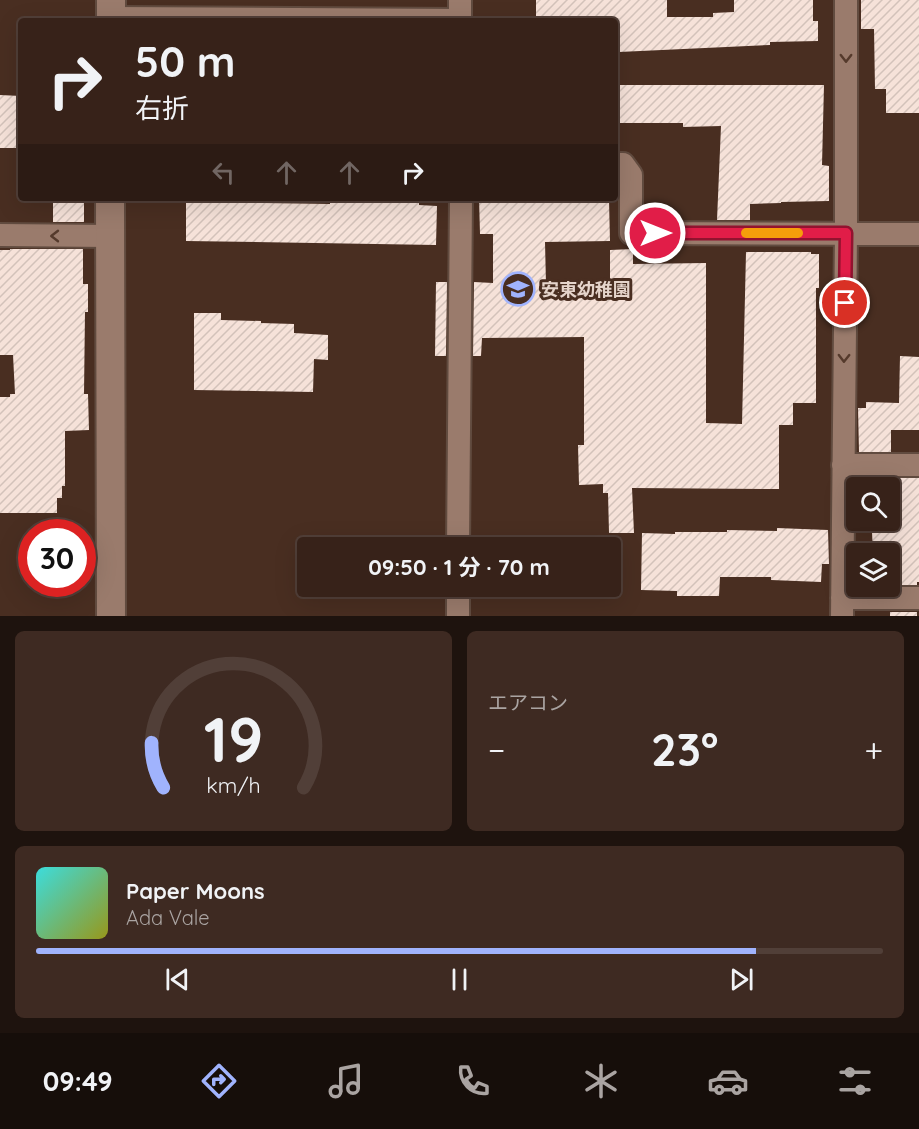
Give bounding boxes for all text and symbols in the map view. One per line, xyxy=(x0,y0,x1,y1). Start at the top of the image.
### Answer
text: 50 m xyxy=(135,35,235,88)
icon: right xyxy=(36,42,114,120)
one-way arrow xyxy=(840,54,852,63)
text: 右折 xyxy=(135,91,189,125)
icon: left xyxy=(207,156,240,189)
icon: ahead xyxy=(270,156,303,189)
icon: ahead xyxy=(333,156,366,189)
icon: right xyxy=(396,156,429,189)
position arrow xyxy=(623,201,687,265)
one-way arrow xyxy=(51,229,60,242)
school or university icon: 安東幼稚園 xyxy=(500,271,536,307)
pin xyxy=(819,277,870,328)
place label: 安東幼稚園 xyxy=(541,278,631,301)
icon: arrive xyxy=(828,286,861,319)
one-way arrow xyxy=(838,354,851,363)
map controls xyxy=(846,477,900,597)
button: search xyxy=(846,477,900,531)
speed limit sign: 30 xyxy=(18,519,96,597)
button: layers xyxy=(846,543,900,597)
text: 09:50 · 1 分 · 70 m xyxy=(368,553,550,581)
text: エアコン xyxy=(488,690,568,715)
text: 19 xyxy=(204,700,263,778)
text: 23° xyxy=(651,721,719,777)
text: − xyxy=(488,729,505,770)
text: + xyxy=(864,729,883,770)
text: km/h xyxy=(206,772,261,798)
text: Paper Moons xyxy=(126,877,265,905)
text: Ada Vale xyxy=(126,905,210,930)
icon: previous xyxy=(161,963,194,996)
icon: pause xyxy=(443,963,476,996)
icon: next xyxy=(725,963,758,996)
icon: directions xyxy=(198,1060,240,1102)
icon: music xyxy=(325,1060,367,1102)
icon: phone xyxy=(452,1060,494,1102)
icon: climate xyxy=(580,1060,622,1102)
icon: car xyxy=(707,1060,749,1102)
icon: filters xyxy=(834,1060,876,1102)
text: 09:49 xyxy=(43,1064,113,1098)

